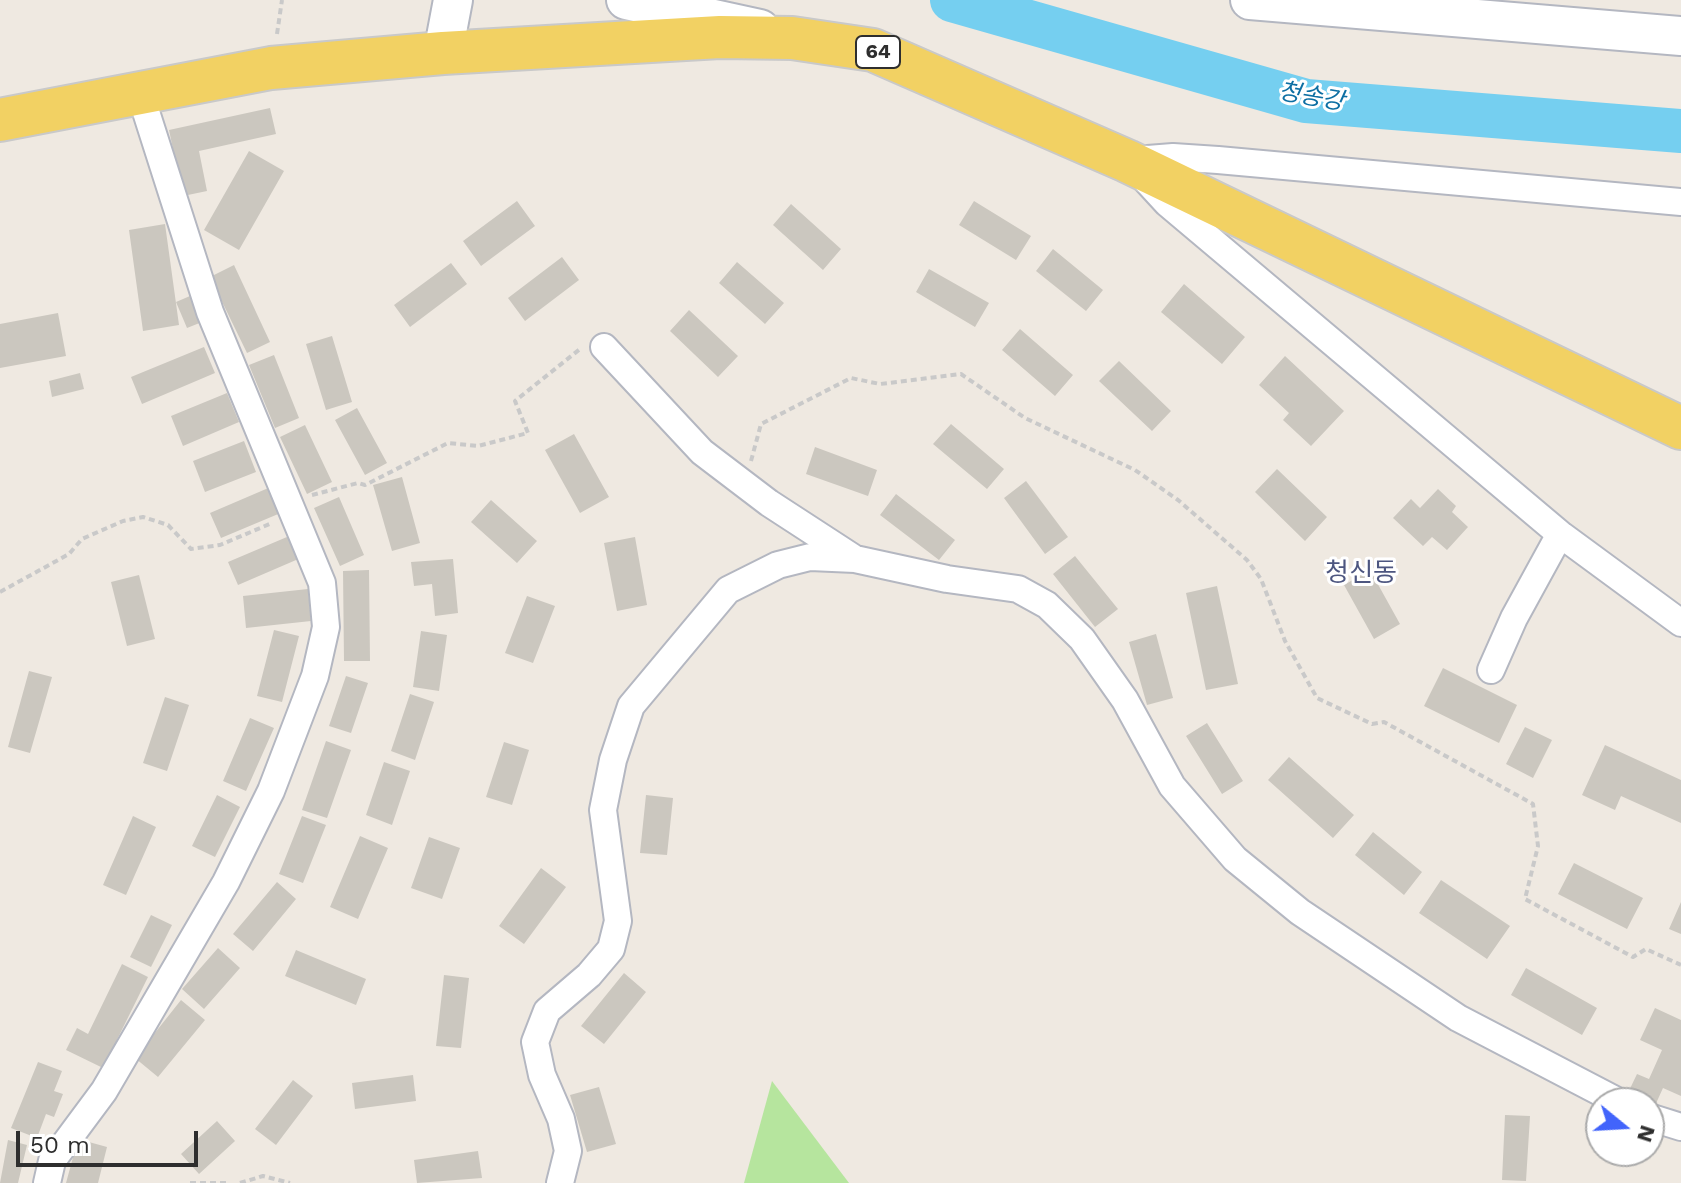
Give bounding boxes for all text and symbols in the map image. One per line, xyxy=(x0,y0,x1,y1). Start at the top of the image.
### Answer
road number: 64 xyxy=(856,36,900,68)
water label: 청송강 xyxy=(1276,77,1346,117)
district label: 청신동 xyxy=(1325,557,1397,589)
north arrow xyxy=(1585,1087,1665,1167)
scale bar xyxy=(20,1115,202,1165)
text: N xyxy=(1632,1122,1661,1146)
text: 50 m xyxy=(30,1131,90,1159)

